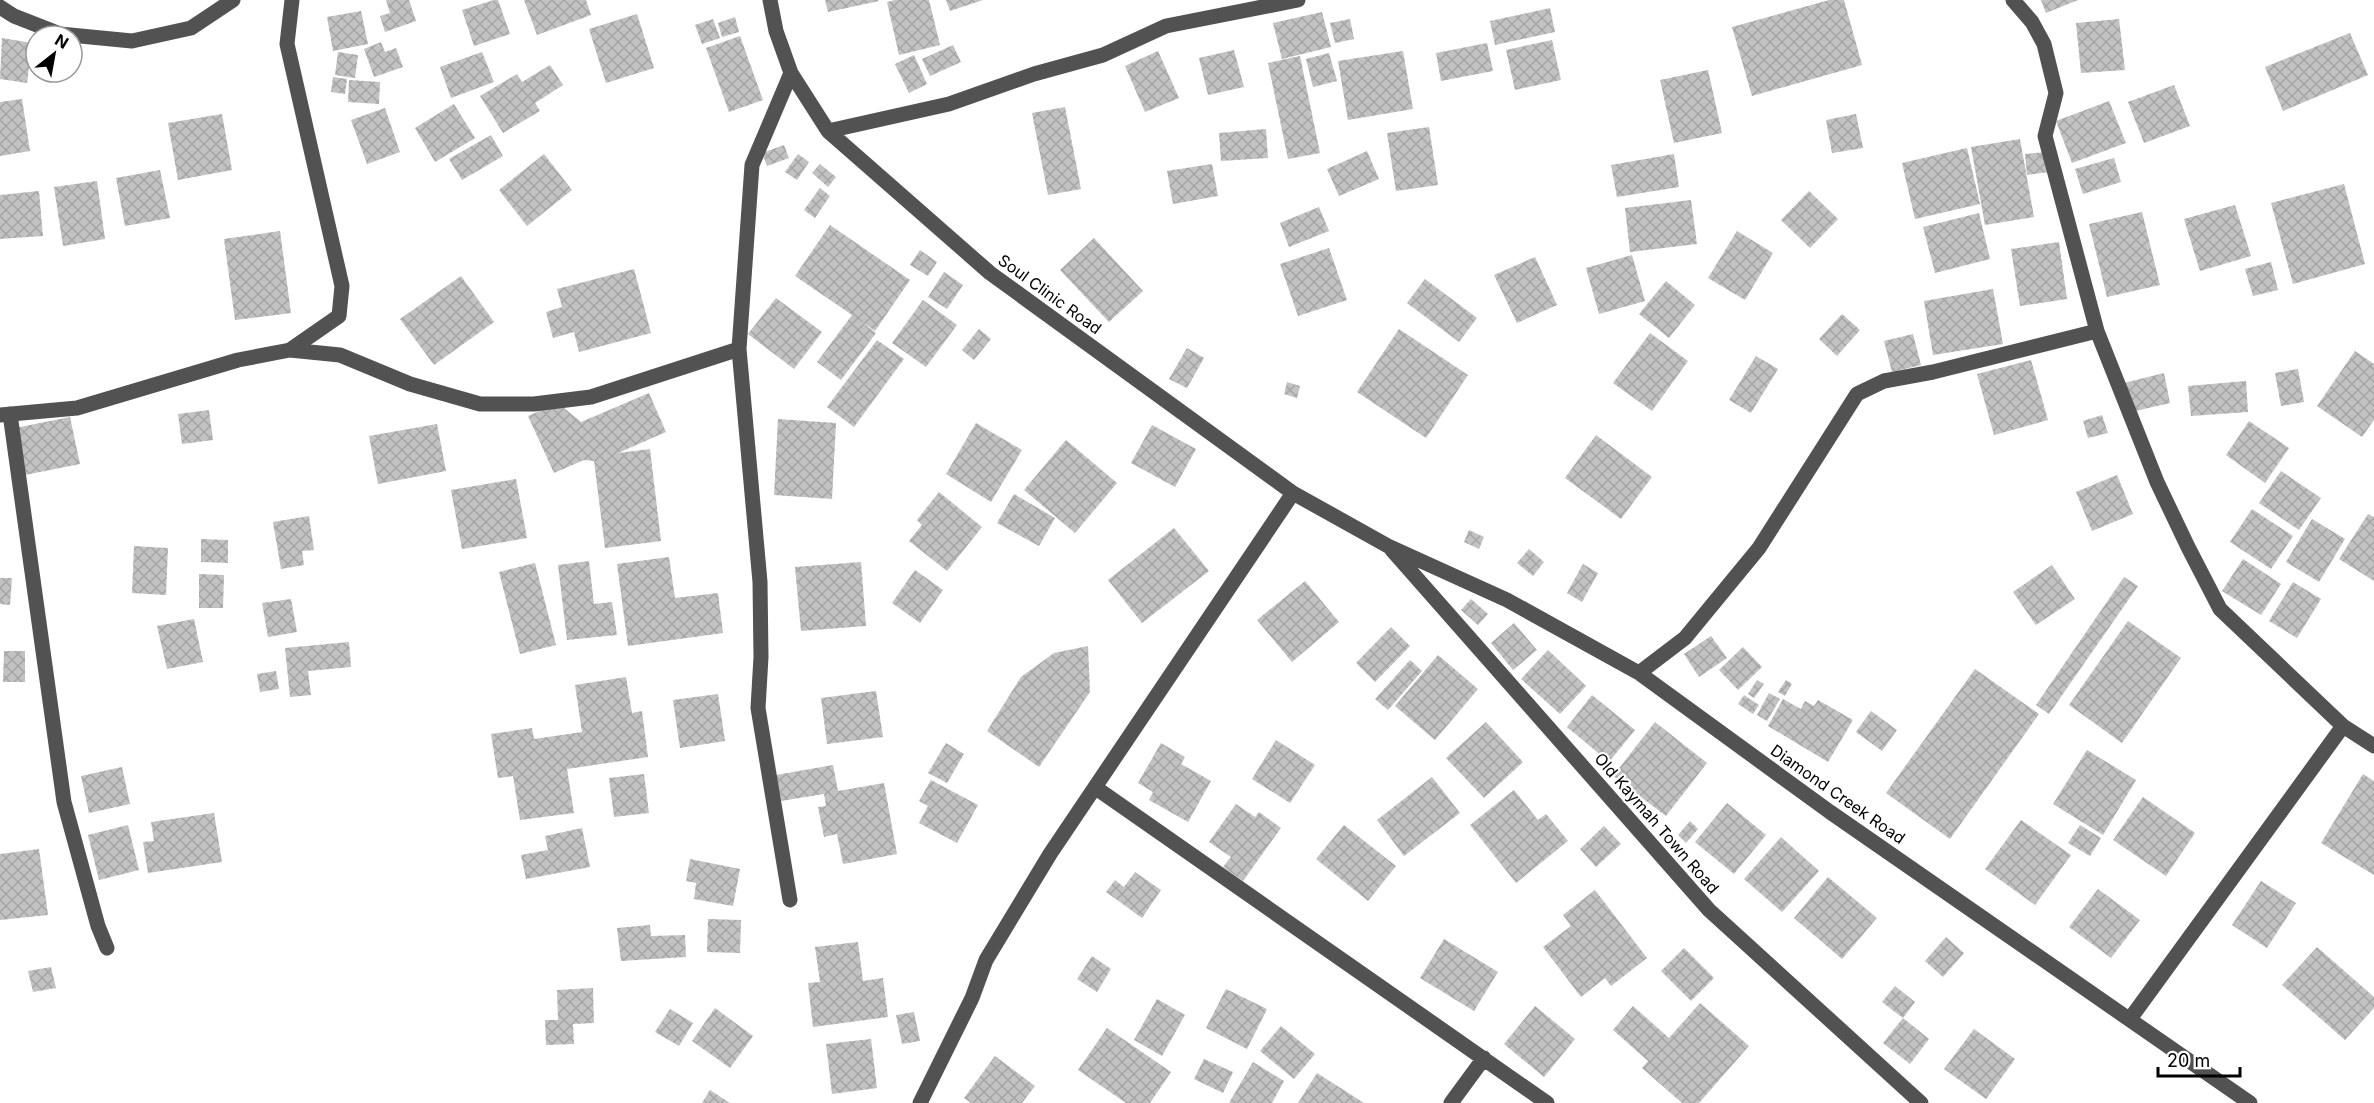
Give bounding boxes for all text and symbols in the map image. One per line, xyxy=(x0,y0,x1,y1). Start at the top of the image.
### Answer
north arrow xyxy=(24,24,84,84)
text: N xyxy=(51,29,72,53)
street label: Soul Clinic Road xyxy=(994,250,1106,338)
street label: Diamond Creek Road xyxy=(1767,740,1909,848)
street label: Old Kaymah Town Road xyxy=(1590,749,1724,897)
scale bar xyxy=(2158,1040,2240,1078)
text: 20 m xyxy=(2167,1050,2210,1071)

